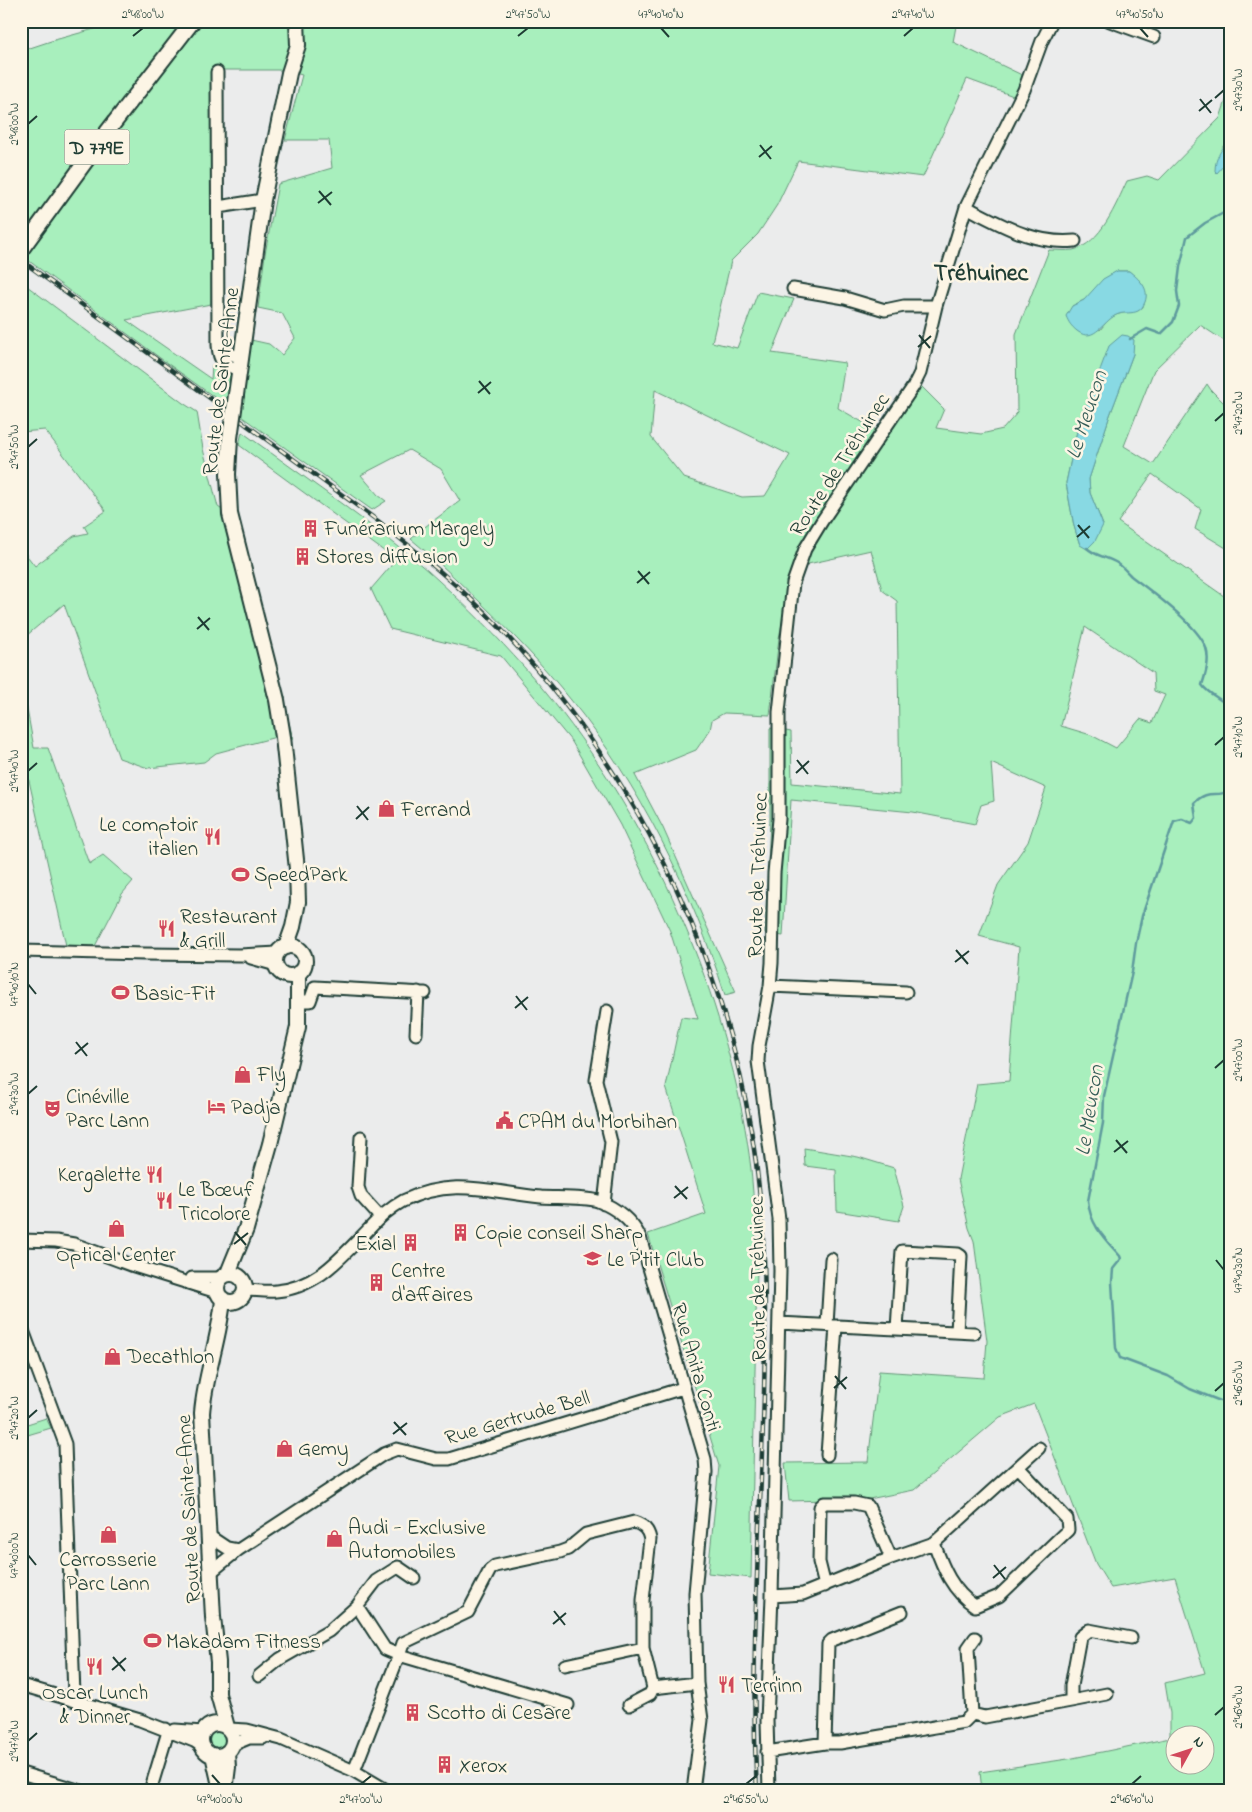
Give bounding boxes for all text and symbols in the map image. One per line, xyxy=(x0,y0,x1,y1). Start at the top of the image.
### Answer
text: 2°48'00"W xyxy=(122,6,164,24)
text: 2°47'50"W xyxy=(506,6,550,24)
text: 47°40'40"N xyxy=(638,6,684,24)
text: 2°47'40"W xyxy=(892,6,934,24)
text: 47°40'50"N xyxy=(1116,6,1164,24)
text: 2°47'30"W xyxy=(1230,69,1248,111)
text: 2°48'00"W xyxy=(6,103,24,145)
road number: D 779E xyxy=(64,130,130,164)
district label: Tréhuinec xyxy=(934,257,1030,292)
street label: Route de Sainte-Anne xyxy=(196,285,248,477)
water label: Le Meucon xyxy=(1059,365,1118,463)
street label: Route de Tréhuinec xyxy=(783,387,899,543)
text: 2°47'20"W xyxy=(1230,391,1248,435)
text: 2°47'50"W xyxy=(6,425,24,469)
place label: Funérarium Margely xyxy=(323,515,494,547)
building icon: Funérarium Margely xyxy=(300,518,320,538)
place label: Stores diffusion xyxy=(316,543,458,573)
building icon: Stores diffusion xyxy=(292,546,312,566)
text: 2°47'10"W xyxy=(1230,716,1248,758)
text: 2°47'40"W xyxy=(6,750,24,792)
street label: Route de Tréhuinec xyxy=(741,791,777,958)
place label: Ferrand xyxy=(400,796,471,826)
shop icon: Ferrand xyxy=(377,799,397,819)
place label: Le comptoir italien xyxy=(99,811,198,865)
restaurant icon: Le comptoir italien xyxy=(202,826,222,846)
place label: SpeedPark xyxy=(254,861,348,891)
sports icon: SpeedPark xyxy=(230,864,250,884)
place label: Restaurant & Grill xyxy=(180,903,277,957)
restaurant icon: Restaurant & Grill xyxy=(156,918,176,938)
text: 47°40'10"N xyxy=(6,962,24,1006)
place label: Basic-Fit xyxy=(133,980,216,1010)
sports icon: Basic-Fit xyxy=(110,983,130,1003)
text: 2°47'00"W xyxy=(1230,1039,1248,1081)
place label: Fly xyxy=(256,1061,286,1093)
water label: Le Meucon xyxy=(1068,1062,1114,1158)
shop icon: Fly xyxy=(233,1064,253,1084)
text: 2°47'30"W xyxy=(6,1073,24,1115)
place label: Cinéville Parc Lann xyxy=(66,1083,149,1137)
place label: Padja xyxy=(231,1094,281,1124)
hotel icon: Padja xyxy=(207,1097,227,1117)
theatre icon: Cinéville Parc Lann xyxy=(42,1098,62,1118)
place label: CPAM du Morbihan xyxy=(518,1108,677,1138)
public building icon: CPAM du Morbihan xyxy=(494,1111,514,1131)
place label: Kergalette xyxy=(58,1161,142,1193)
restaurant icon: Kergalette xyxy=(145,1164,165,1184)
place label: Le Bœuf Tricolore xyxy=(178,1176,254,1230)
restaurant icon: Le Bœuf Tricolore xyxy=(154,1191,174,1211)
street label: Route de Tréhuinec xyxy=(743,1195,775,1362)
shop icon: Optical Center xyxy=(106,1219,126,1239)
place label: Copie conseil Sharp xyxy=(475,1219,643,1249)
building icon: Copie conseil Sharp xyxy=(451,1222,471,1242)
place label: Exial xyxy=(355,1230,396,1260)
building icon: Exial xyxy=(400,1233,420,1253)
place label: Optical Center xyxy=(56,1241,176,1271)
place label: Le P'tit Club xyxy=(607,1246,704,1276)
text: 47°40'30"N xyxy=(1230,1247,1248,1293)
school or university icon: Le P'tit Club xyxy=(583,1249,603,1269)
place label: Centre d'affaires xyxy=(391,1257,473,1311)
building icon: Centre d'affaires xyxy=(367,1272,387,1292)
street label: Rue Anita Conti xyxy=(662,1300,728,1435)
place label: Decathlon xyxy=(126,1343,214,1373)
shop icon: Decathlon xyxy=(103,1346,123,1366)
text: 2°46'50"W xyxy=(1230,1361,1248,1405)
street label: Rue Gertrude Bell xyxy=(441,1384,594,1454)
text: 2°47'20"W xyxy=(6,1396,24,1440)
street label: Route de Sainte-Anne xyxy=(170,1413,210,1604)
place label: Gemy xyxy=(298,1435,349,1467)
shop icon: Gemy xyxy=(274,1438,294,1458)
place label: Audi - Exclusive Automobiles xyxy=(348,1514,486,1568)
shop icon: Carrosserie Parc Lann xyxy=(98,1524,118,1544)
shop icon: Audi - Exclusive Automobiles xyxy=(324,1529,344,1549)
text: 47°40'00"N xyxy=(6,1532,24,1578)
place label: Carrosserie Parc Lann xyxy=(59,1546,157,1600)
place label: Makadam Fitness xyxy=(166,1628,321,1658)
sports icon: Makadam Fitness xyxy=(142,1631,162,1651)
restaurant icon: Oscar Lunch & Dinner xyxy=(85,1657,105,1677)
place label: Terr'inn xyxy=(741,1672,802,1702)
restaurant icon: Terr'inn xyxy=(717,1675,737,1695)
place label: Oscar Lunch & Dinner xyxy=(42,1679,148,1733)
text: 2°46'40"W xyxy=(1230,1686,1248,1728)
place label: Scotto di Cesare xyxy=(427,1699,571,1729)
building icon: Scotto di Cesare xyxy=(403,1702,423,1722)
text: 2°47'10"W xyxy=(6,1720,24,1762)
north arrow xyxy=(1164,1724,1214,1774)
text: N xyxy=(1188,1732,1210,1753)
place label: Xerox xyxy=(459,1752,507,1782)
building icon: Xerox xyxy=(435,1755,455,1775)
text: 47°40'00"N xyxy=(197,1791,243,1809)
text: 2°47'00"W xyxy=(340,1791,382,1809)
text: 2°46'50"W xyxy=(724,1791,768,1809)
text: 2°46'40"W xyxy=(1111,1791,1153,1809)

